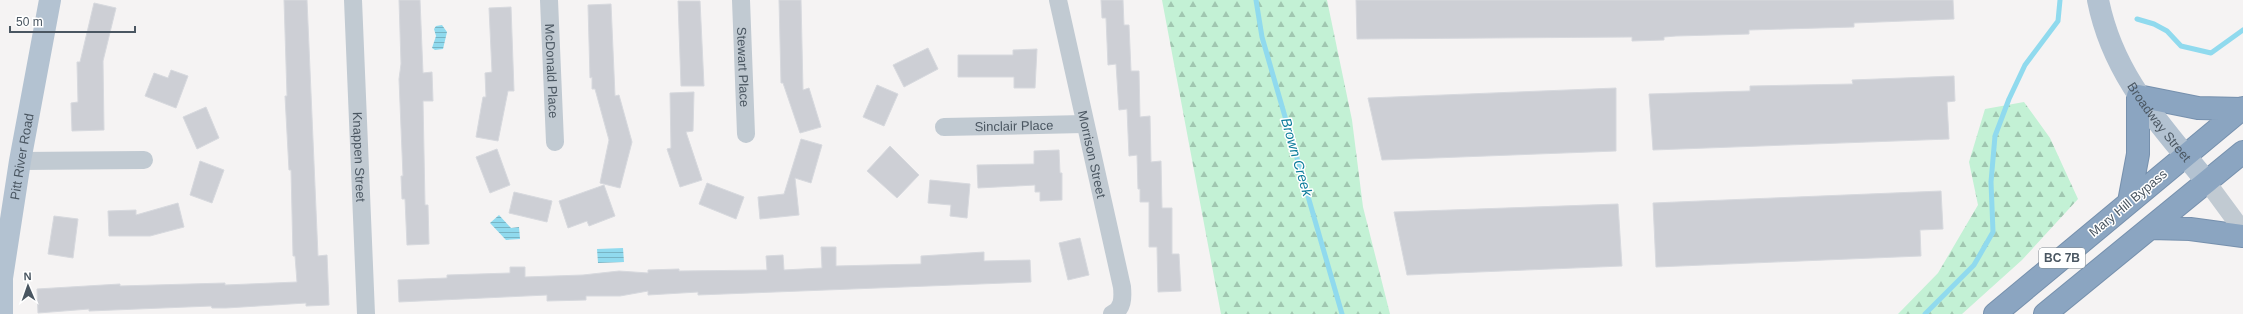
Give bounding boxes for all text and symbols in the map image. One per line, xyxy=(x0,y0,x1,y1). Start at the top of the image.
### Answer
scale bar xyxy=(10,8,135,34)
text: 50 m xyxy=(16,15,43,29)
street label: McDonald Place xyxy=(543,23,561,119)
street label: Stewart Place xyxy=(735,27,752,107)
street label: Broadway Street xyxy=(2125,79,2195,165)
street label: Morrison Street xyxy=(1075,109,1109,200)
street label: Knappen Street xyxy=(350,111,369,203)
street label: Pitt River Road xyxy=(7,112,36,201)
water label: Brown Creek xyxy=(1278,116,1316,199)
street label: Sinclair Place xyxy=(974,117,1054,134)
street label: Mary Hill Bypass xyxy=(2086,166,2170,240)
road number: BC 7B xyxy=(2039,248,2085,268)
north arrow xyxy=(8,266,48,306)
text: N xyxy=(23,270,32,282)

